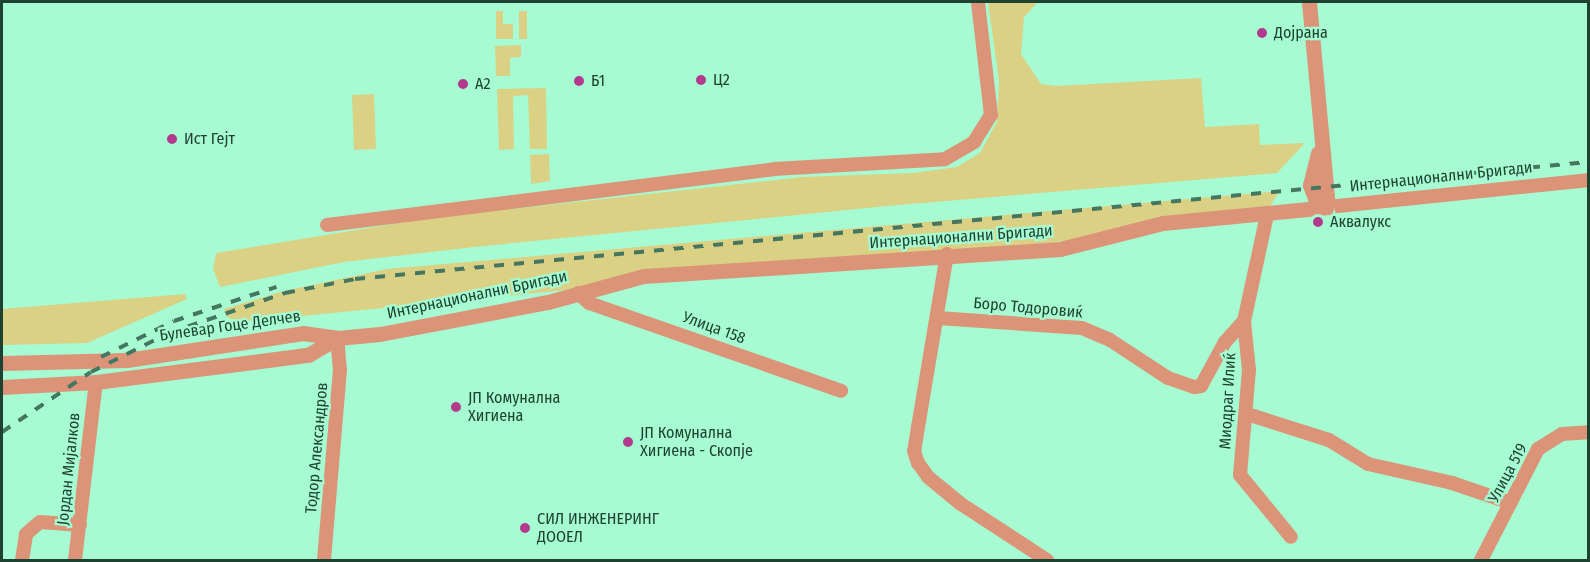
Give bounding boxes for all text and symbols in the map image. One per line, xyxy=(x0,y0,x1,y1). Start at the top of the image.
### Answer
place label: Дојрана xyxy=(1274,23,1328,43)
marker: Дојрана xyxy=(1255,26,1269,40)
place label: Ц2 xyxy=(713,70,730,90)
place label: Б1 xyxy=(591,71,605,91)
marker: Ц2 xyxy=(694,73,708,87)
place label: А2 xyxy=(475,74,491,94)
marker: Б1 xyxy=(572,74,586,88)
marker: А2 xyxy=(456,77,470,91)
place label: Ист Гејт xyxy=(184,129,235,149)
marker: Ист Гејт xyxy=(165,132,179,146)
street label: Интернационални Бригади xyxy=(1349,158,1533,196)
place label: Аквалукс xyxy=(1330,212,1391,232)
marker: Аквалукс xyxy=(1311,215,1325,229)
street label: Интернационални Бригади xyxy=(869,221,1053,253)
street label: Интернационални Бригади xyxy=(385,267,569,323)
street label: Боро Тодоровиќ xyxy=(972,294,1084,322)
street label: Булевар Гоце Делчев xyxy=(158,307,302,345)
street label: Улица 158 xyxy=(680,308,748,348)
street label: Миодраг Илиќ xyxy=(1216,352,1240,450)
street label: Тодор Александров xyxy=(302,382,332,514)
place label: ЈП Комунална Хигиена xyxy=(468,388,560,426)
marker: ЈП Комунална Хигиена xyxy=(449,400,463,414)
street label: Јордан Мијалков xyxy=(54,412,84,526)
place label: ЈП Комунална Хигиена - Скопје xyxy=(640,423,753,461)
marker: ЈП Комунална Хигиена - Скопје xyxy=(621,435,635,449)
street label: Улица 519 xyxy=(1484,440,1532,506)
place label: СИЛ ИНЖЕНЕРИНГ ДООЕЛ xyxy=(537,509,659,547)
marker: СИЛ ИНЖЕНЕРИНГ ДООЕЛ xyxy=(518,521,532,535)

